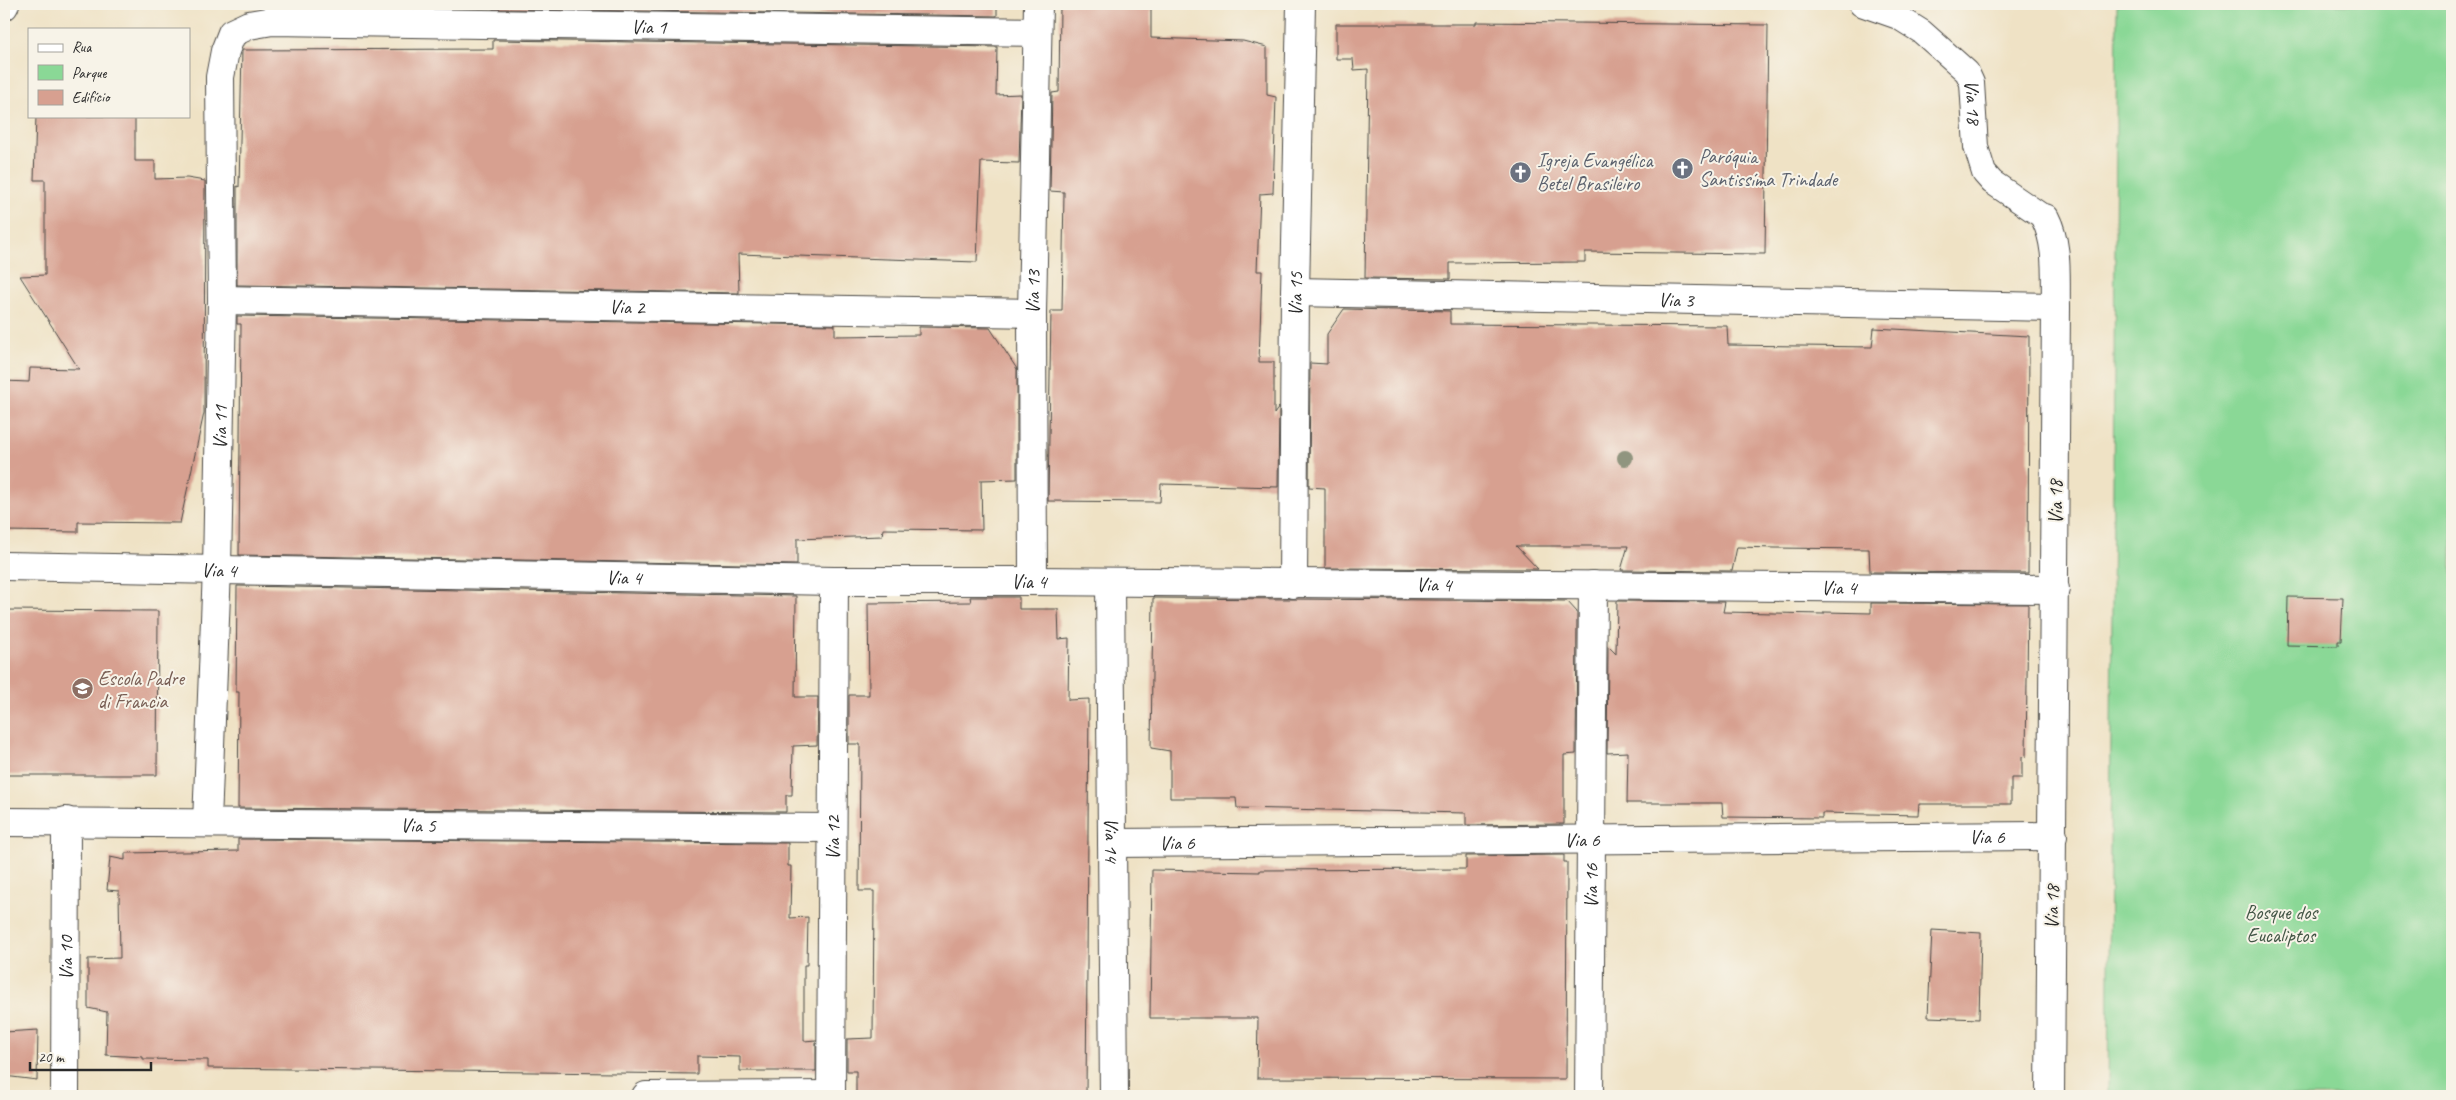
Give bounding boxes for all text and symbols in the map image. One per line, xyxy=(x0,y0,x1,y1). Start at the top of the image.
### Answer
street label: Via 1 xyxy=(631,14,668,39)
legend xyxy=(28,28,190,118)
text: Rua xyxy=(72,38,92,57)
text: Parque xyxy=(72,64,108,83)
street label: Via 18 xyxy=(1959,79,1987,127)
text: Edifício xyxy=(72,88,111,107)
place label: Paróquia Santissíma Trindade xyxy=(1699,144,1839,192)
place label: Igreja Evangélica Betel Brasileiro xyxy=(1537,148,1654,196)
church icon: Paróquia Santissíma Trindade xyxy=(1671,156,1695,180)
church icon: Igreja Evangélica Betel Brasileiro xyxy=(1509,160,1533,184)
street label: Via 13 xyxy=(1019,268,1045,314)
street label: Via 15 xyxy=(1282,271,1308,316)
street label: Via 3 xyxy=(1658,287,1696,312)
street label: Via 2 xyxy=(609,294,647,319)
street label: Via 11 xyxy=(207,404,233,450)
street label: Via 18 xyxy=(2043,478,2068,524)
street label: Via 4 xyxy=(201,557,239,583)
street label: Via 4 xyxy=(606,564,644,590)
street label: Via 4 xyxy=(1011,568,1049,594)
street label: Via 4 xyxy=(1416,571,1454,597)
street label: Via 4 xyxy=(1821,575,1859,600)
place label: Escola Padre di Francia xyxy=(98,666,185,714)
school or university icon: Escola Padre di Francia xyxy=(70,677,94,701)
street label: Via 5 xyxy=(400,812,437,838)
street label: Via 12 xyxy=(820,814,845,860)
street label: Via 14 xyxy=(1099,818,1125,864)
street label: Via 6 xyxy=(1969,824,2006,849)
street label: Via 6 xyxy=(1564,827,1601,852)
street label: Via 6 xyxy=(1159,830,1196,855)
street label: Via 16 xyxy=(1578,863,1603,908)
street label: Via 18 xyxy=(2039,883,2065,929)
park label: Bosque dos Eucaliptos xyxy=(2245,900,2319,948)
street label: Via 10 xyxy=(53,934,78,980)
scale bar xyxy=(30,1040,151,1072)
text: 20 m xyxy=(38,1048,65,1067)

